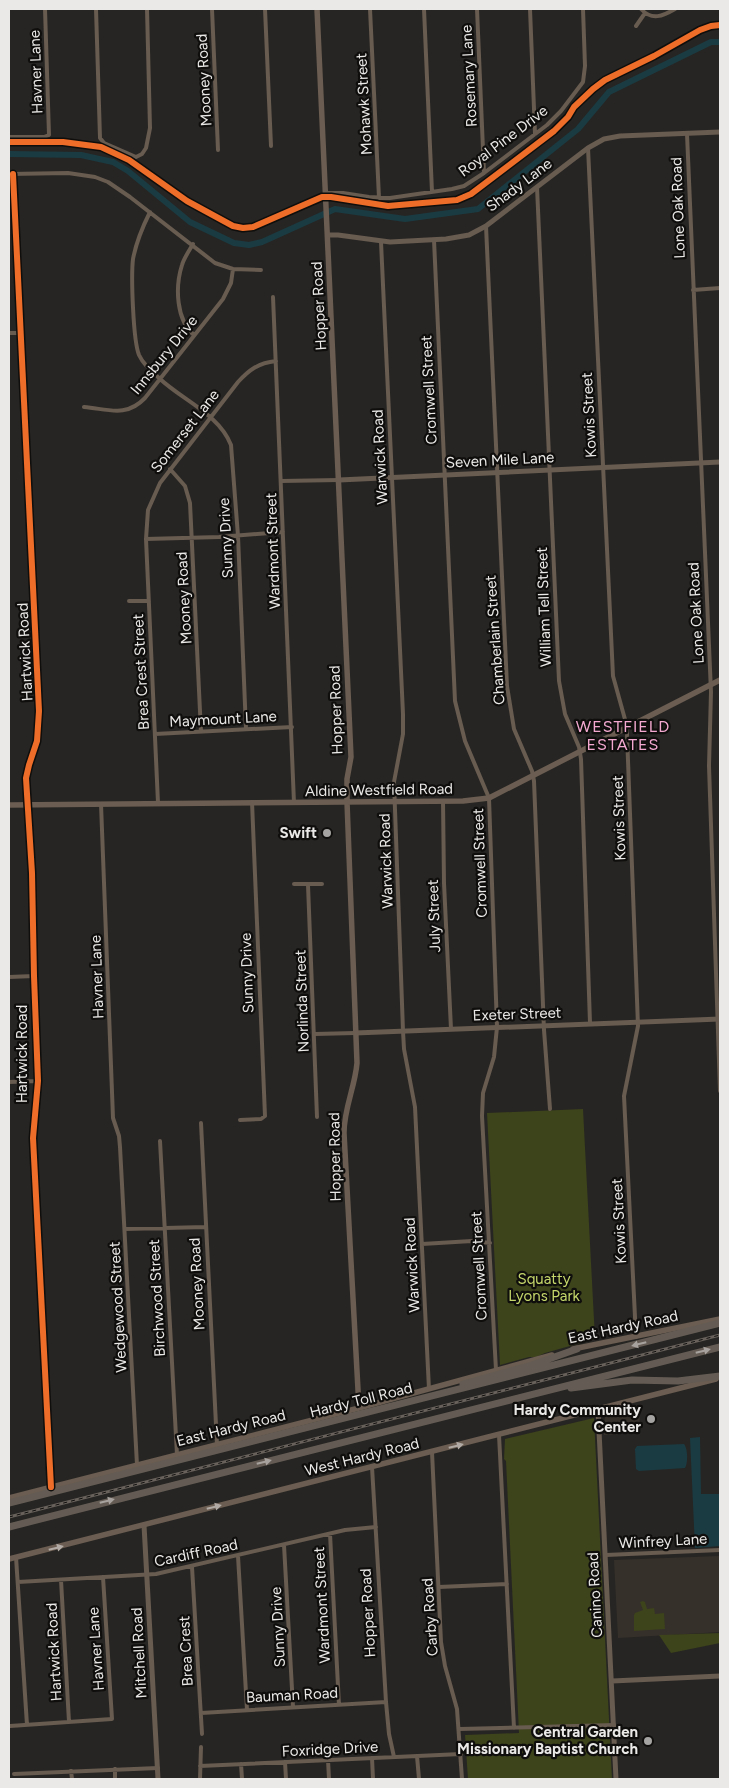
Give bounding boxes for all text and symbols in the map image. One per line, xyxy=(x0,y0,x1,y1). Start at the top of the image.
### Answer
street label: Rosemary Lane xyxy=(457,24,481,128)
street label: Havner Lane xyxy=(26,30,46,114)
street label: Mooney Road xyxy=(193,33,215,127)
street label: Mohawk Street xyxy=(352,52,376,155)
street label: Royal Pine Drive xyxy=(455,101,551,181)
street label: Shady Lane xyxy=(483,154,555,216)
street label: Lone Oak Road xyxy=(667,157,689,259)
street label: Hopper Road xyxy=(308,261,330,351)
street label: Innsbury Drive xyxy=(127,312,201,398)
street label: Cromwell Street xyxy=(417,335,441,445)
street label: Kowis Street xyxy=(578,372,600,458)
street label: Somerset Lane xyxy=(147,386,223,476)
street label: Warwick Road xyxy=(369,409,391,505)
street label: Seven Mile Lane xyxy=(445,448,555,472)
street label: Wardmont Street xyxy=(262,492,284,610)
street label: Sunny Drive xyxy=(215,497,237,579)
street label: William Tell Street xyxy=(533,546,555,667)
street label: Mooney Road xyxy=(173,551,195,645)
street label: Lone Oak Road xyxy=(684,562,708,664)
street label: Chamberlain Street xyxy=(481,574,509,706)
street label: Hartwick Road xyxy=(13,602,37,702)
street label: Brea Crest Street xyxy=(129,613,153,731)
street label: Hopper Road xyxy=(325,665,347,755)
street label: Maymount Lane xyxy=(169,707,277,731)
district label: WESTFIELD ESTATES xyxy=(576,717,670,754)
street label: Kowis Street xyxy=(609,775,629,861)
street label: Aldine Westfield Road xyxy=(305,780,453,800)
street label: Cromwell Street xyxy=(469,808,491,918)
street label: Warwick Road xyxy=(375,813,397,909)
place label: Swift xyxy=(280,824,317,842)
marker: Swift xyxy=(321,827,333,839)
street label: July Street xyxy=(424,879,444,953)
street label: Sunny Drive xyxy=(237,932,257,1014)
street label: Havner Lane xyxy=(87,935,107,1019)
street label: Norlinda Street xyxy=(291,949,313,1053)
street label: Exeter Street xyxy=(472,1003,562,1025)
street label: Hartwick Road xyxy=(13,1005,31,1103)
street label: Hopper Road xyxy=(325,1112,345,1202)
street label: Kowis Street xyxy=(608,1178,630,1264)
street label: Cromwell Street xyxy=(467,1211,491,1321)
street label: Warwick Road xyxy=(401,1217,423,1313)
street label: Mooney Road xyxy=(186,1237,208,1331)
street label: Birchwood Street xyxy=(145,1239,169,1357)
street label: Wedgewood Street xyxy=(106,1241,130,1373)
park label: Squatty Lyons Park xyxy=(508,1270,581,1305)
street label: East Hardy Road xyxy=(566,1307,680,1347)
one-way arrow xyxy=(632,1341,647,1349)
one-way arrow xyxy=(695,1347,710,1355)
street label: Hardy Toll Road xyxy=(308,1379,414,1421)
place label: Hardy Community Center xyxy=(514,1401,641,1436)
street label: East Hardy Road xyxy=(175,1406,287,1450)
marker: Hardy Community Center xyxy=(645,1413,657,1425)
street label: West Hardy Road xyxy=(303,1434,421,1480)
one-way arrow xyxy=(448,1442,463,1450)
one-way arrow xyxy=(257,1457,272,1465)
one-way arrow xyxy=(99,1497,114,1505)
one-way arrow xyxy=(206,1503,221,1511)
street label: Winfrey Lane xyxy=(618,1530,708,1552)
street label: Cardiff Road xyxy=(152,1535,240,1571)
one-way arrow xyxy=(49,1544,64,1552)
street label: Wardmont Street xyxy=(310,1546,334,1664)
street label: Canino Road xyxy=(584,1552,606,1638)
street label: Hopper Road xyxy=(357,1568,379,1658)
street label: Carby Road xyxy=(418,1577,442,1657)
street label: Sunny Drive xyxy=(267,1586,289,1668)
street label: Hartwick Road xyxy=(42,1602,66,1702)
street label: Havner Lane xyxy=(84,1606,108,1692)
street label: Mitchell Road xyxy=(128,1607,150,1699)
street label: Brea Crest xyxy=(175,1615,197,1687)
street label: Bauman Road xyxy=(245,1684,339,1706)
place label: Central Garden Missionary Baptist Church xyxy=(457,1723,638,1758)
marker: Central Garden Missionary Baptist Church xyxy=(642,1735,654,1747)
street label: Foxridge Drive xyxy=(281,1737,379,1761)

